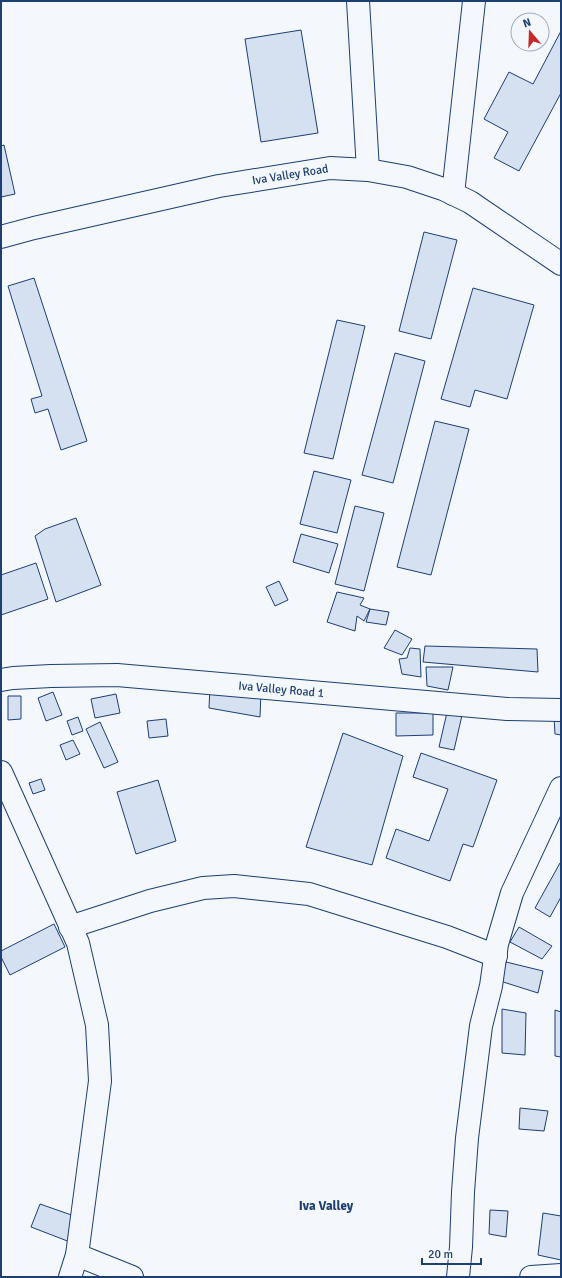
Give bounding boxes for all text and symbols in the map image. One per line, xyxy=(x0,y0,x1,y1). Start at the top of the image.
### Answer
north arrow xyxy=(510,12,550,52)
text: N xyxy=(521,16,533,30)
street label: Iva Valley Road xyxy=(251,161,329,189)
street label: Iva Valley Road 1 xyxy=(238,679,325,701)
district label: Iva Valley xyxy=(299,1198,354,1214)
scale bar xyxy=(422,1240,481,1266)
text: 20 m xyxy=(428,1247,453,1262)

